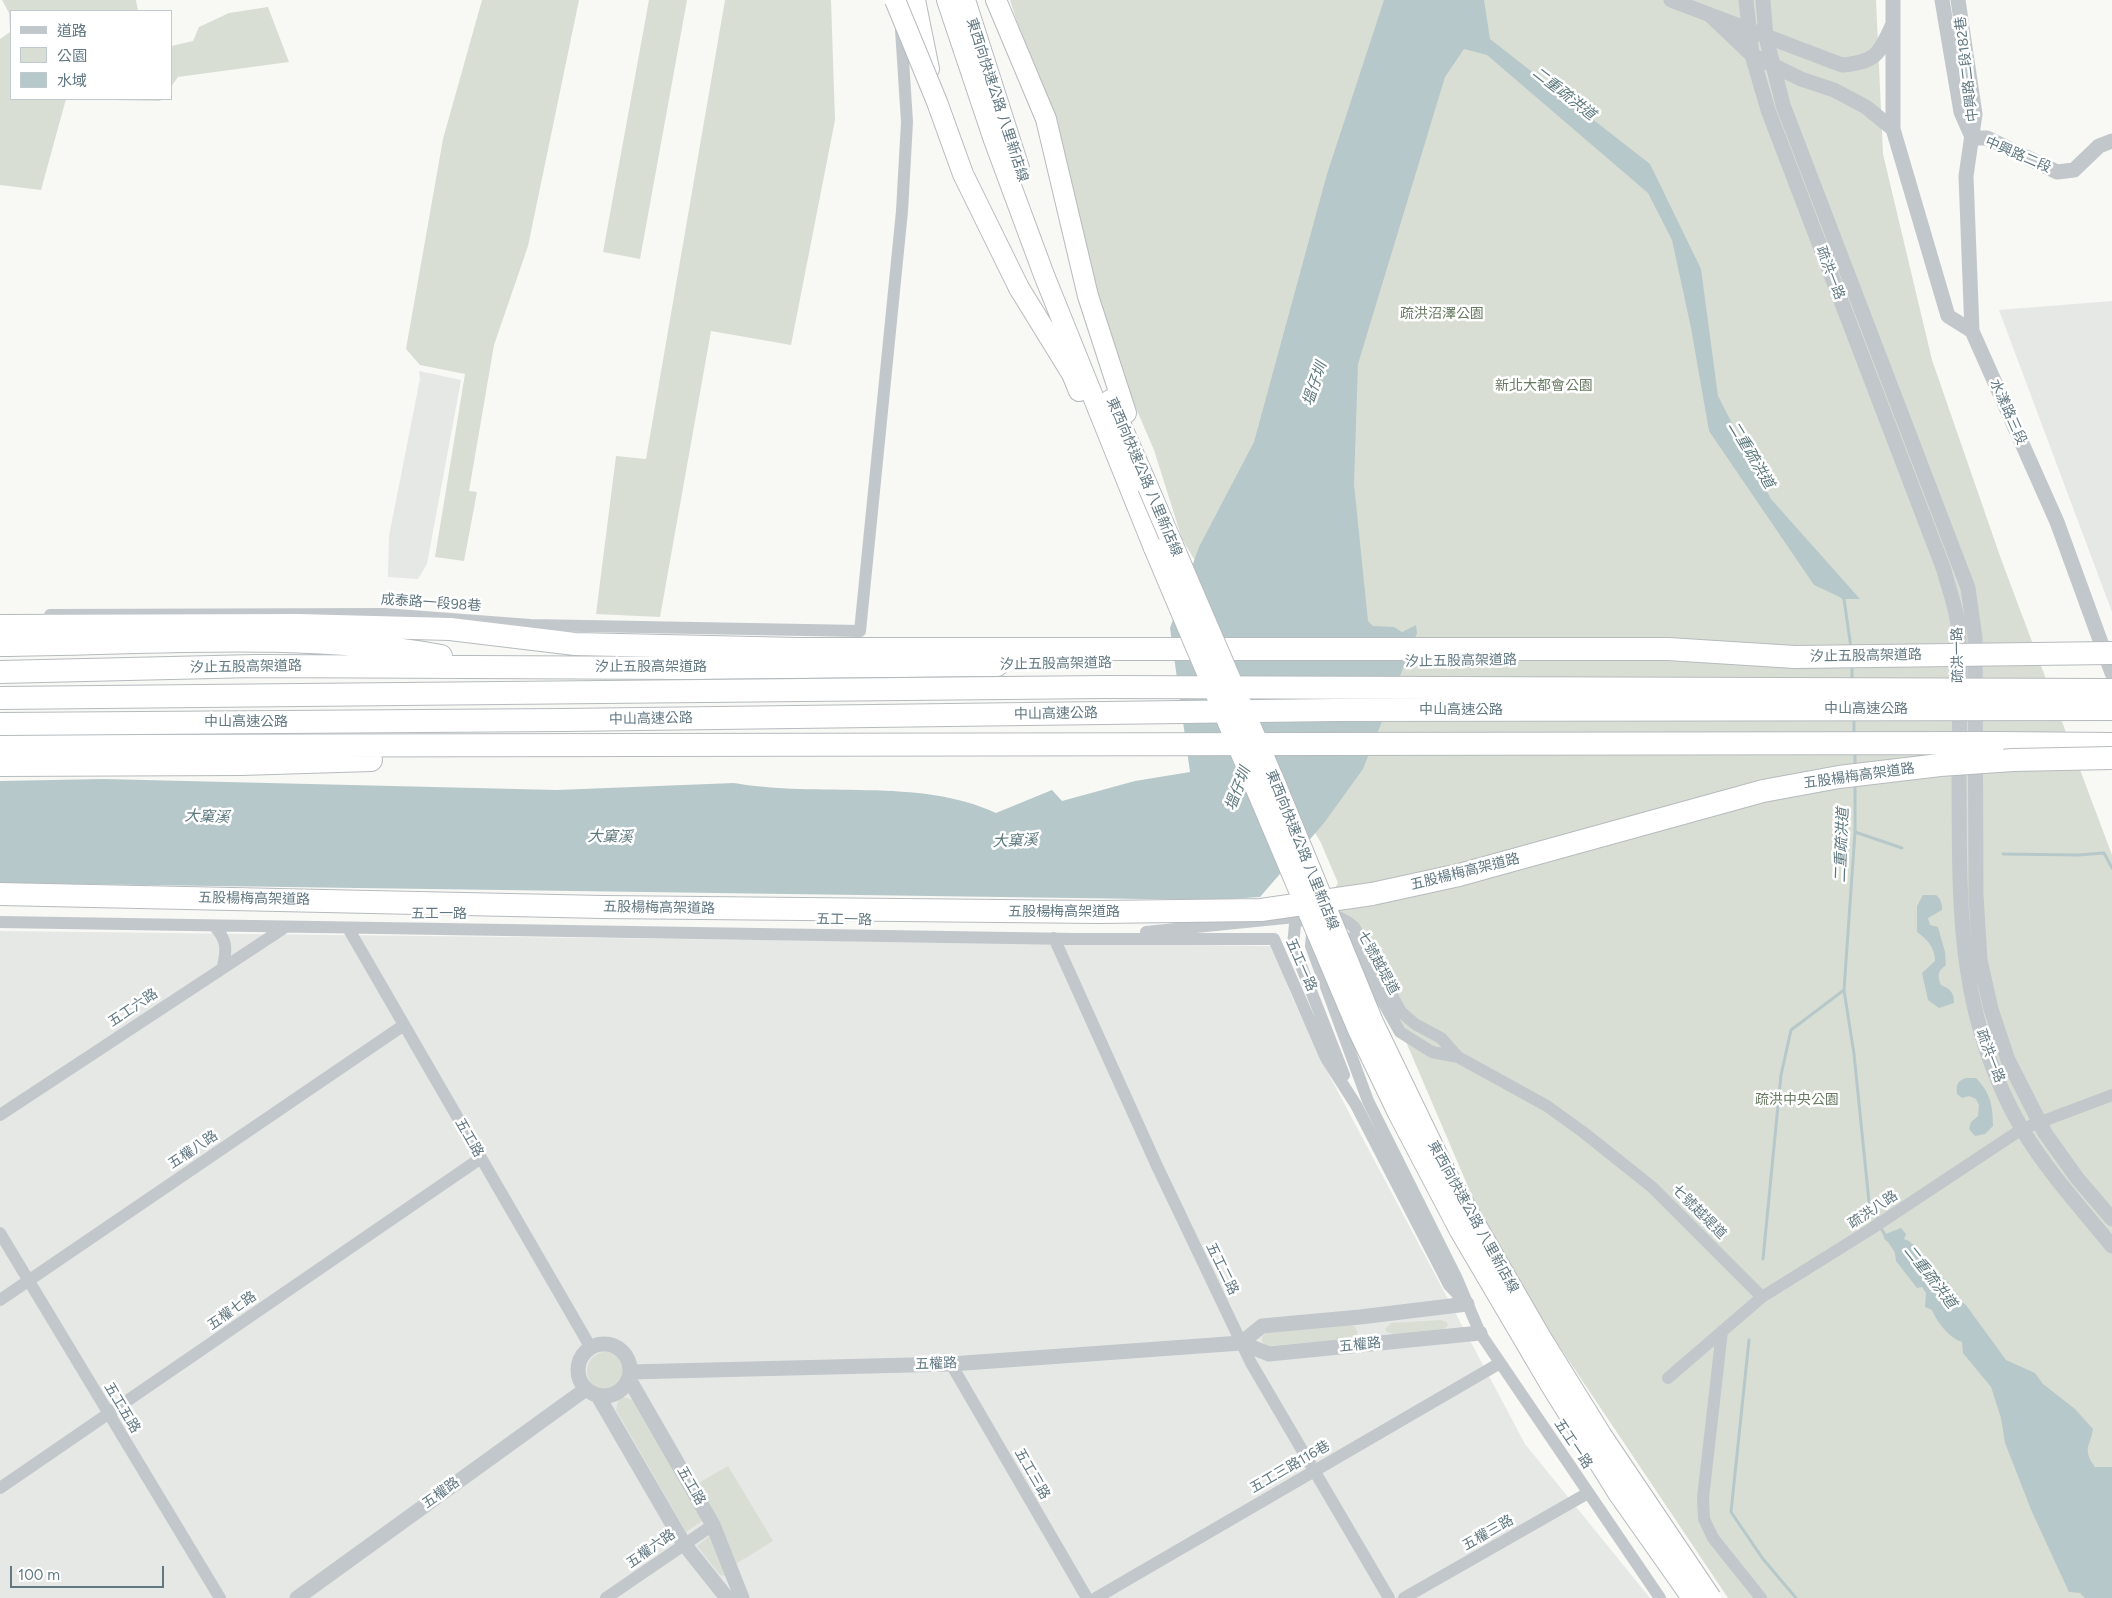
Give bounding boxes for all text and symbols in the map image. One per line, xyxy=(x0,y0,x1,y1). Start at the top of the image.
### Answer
legend xyxy=(10,10,172,100)
street label: 中興路二段182巷 xyxy=(1952,15,1982,123)
street label: 東西向快速公路 八里新店線 xyxy=(963,16,1031,184)
text: 道路 xyxy=(57,22,87,40)
text: 公園 xyxy=(57,47,87,65)
water label: 二重疏洪道 xyxy=(1529,64,1599,124)
text: 水域 xyxy=(57,72,87,90)
street label: 中興路二段 xyxy=(1983,134,2053,176)
street label: 疏洪一路 xyxy=(1812,244,1848,302)
park label: 疏洪沼澤公園 xyxy=(1400,306,1484,322)
water label: 塭仔圳 xyxy=(1299,360,1331,408)
street label: 水漾路三段 xyxy=(1986,377,2030,447)
park label: 新北大都會公園 xyxy=(1495,378,1593,394)
street label: 東西向快速公路 八里新店線 xyxy=(1103,395,1185,559)
water label: 二重疏洪道 xyxy=(1724,418,1778,492)
street label: 成泰路一段98巷 xyxy=(380,591,482,615)
street label: 疏洪一路 xyxy=(1949,627,1967,683)
street label: 汐止五股高架道路 xyxy=(1810,647,1922,665)
street label: 汐止五股高架道路 xyxy=(1405,652,1517,670)
street label: 汐止五股高架道路 xyxy=(1000,655,1112,673)
street label: 汐止五股高架道路 xyxy=(190,658,302,676)
street label: 汐止五股高架道路 xyxy=(595,659,707,675)
street label: 中山高速公路 xyxy=(1824,701,1908,717)
street label: 中山高速公路 xyxy=(1419,702,1503,718)
street label: 中山高速公路 xyxy=(1014,705,1098,723)
street label: 中山高速公路 xyxy=(609,710,693,728)
street label: 中山高速公路 xyxy=(204,714,288,730)
street label: 五股楊梅高架道路 xyxy=(1802,760,1916,792)
water label: 塭仔圳 xyxy=(1222,765,1254,813)
street label: 東西向快速公路 八里新店線 xyxy=(1262,767,1342,933)
water label: 大窠溪 xyxy=(184,807,230,827)
water label: 二重疏洪道 xyxy=(1832,807,1852,883)
water label: 大窠溪 xyxy=(587,828,633,846)
water label: 大窠溪 xyxy=(992,831,1038,851)
street label: 五股楊梅高架道路 xyxy=(1409,850,1521,894)
street label: 五股楊梅高架道路 xyxy=(198,890,310,908)
street label: 五股楊梅高架道路 xyxy=(603,899,715,917)
street label: 五股楊梅高架道路 xyxy=(1008,904,1120,920)
street label: 五工一路 xyxy=(411,906,467,922)
street label: 五工一路 xyxy=(816,911,872,929)
street label: 七號越堤道 xyxy=(1354,928,1402,998)
street label: 五工一路 xyxy=(1282,936,1320,994)
street label: 五工六路 xyxy=(105,985,161,1031)
street label: 疏洪一路 xyxy=(1972,1027,2008,1085)
park label: 疏洪中央公園 xyxy=(1755,1092,1839,1108)
street label: 五工路 xyxy=(451,1116,487,1160)
street label: 五權八路 xyxy=(165,1127,221,1173)
street label: 東西向快速公路 八里新店線 xyxy=(1424,1138,1522,1296)
street label: 七號越堤道 xyxy=(1668,1181,1730,1243)
street label: 疏洪八路 xyxy=(1845,1187,1901,1233)
street label: 五工二路 xyxy=(1202,1240,1242,1298)
water label: 二重疏洪道 xyxy=(1900,1242,1960,1312)
street label: 五權七路 xyxy=(204,1288,260,1334)
street label: 五權路 xyxy=(1338,1334,1382,1356)
street label: 五權路 xyxy=(915,1355,957,1373)
street label: 五工五路 xyxy=(100,1380,144,1436)
street label: 五工一路 xyxy=(1550,1416,1596,1472)
street label: 五工三路116巷 xyxy=(1247,1437,1333,1497)
street label: 五工三路 xyxy=(1011,1446,1053,1502)
street label: 五工路 xyxy=(673,1464,709,1508)
street label: 五權路 xyxy=(419,1474,463,1512)
street label: 五權三路 xyxy=(1460,1512,1516,1554)
street label: 五權六路 xyxy=(623,1526,679,1572)
scale bar xyxy=(12,1556,166,1588)
text: 100 m xyxy=(18,1566,60,1584)

